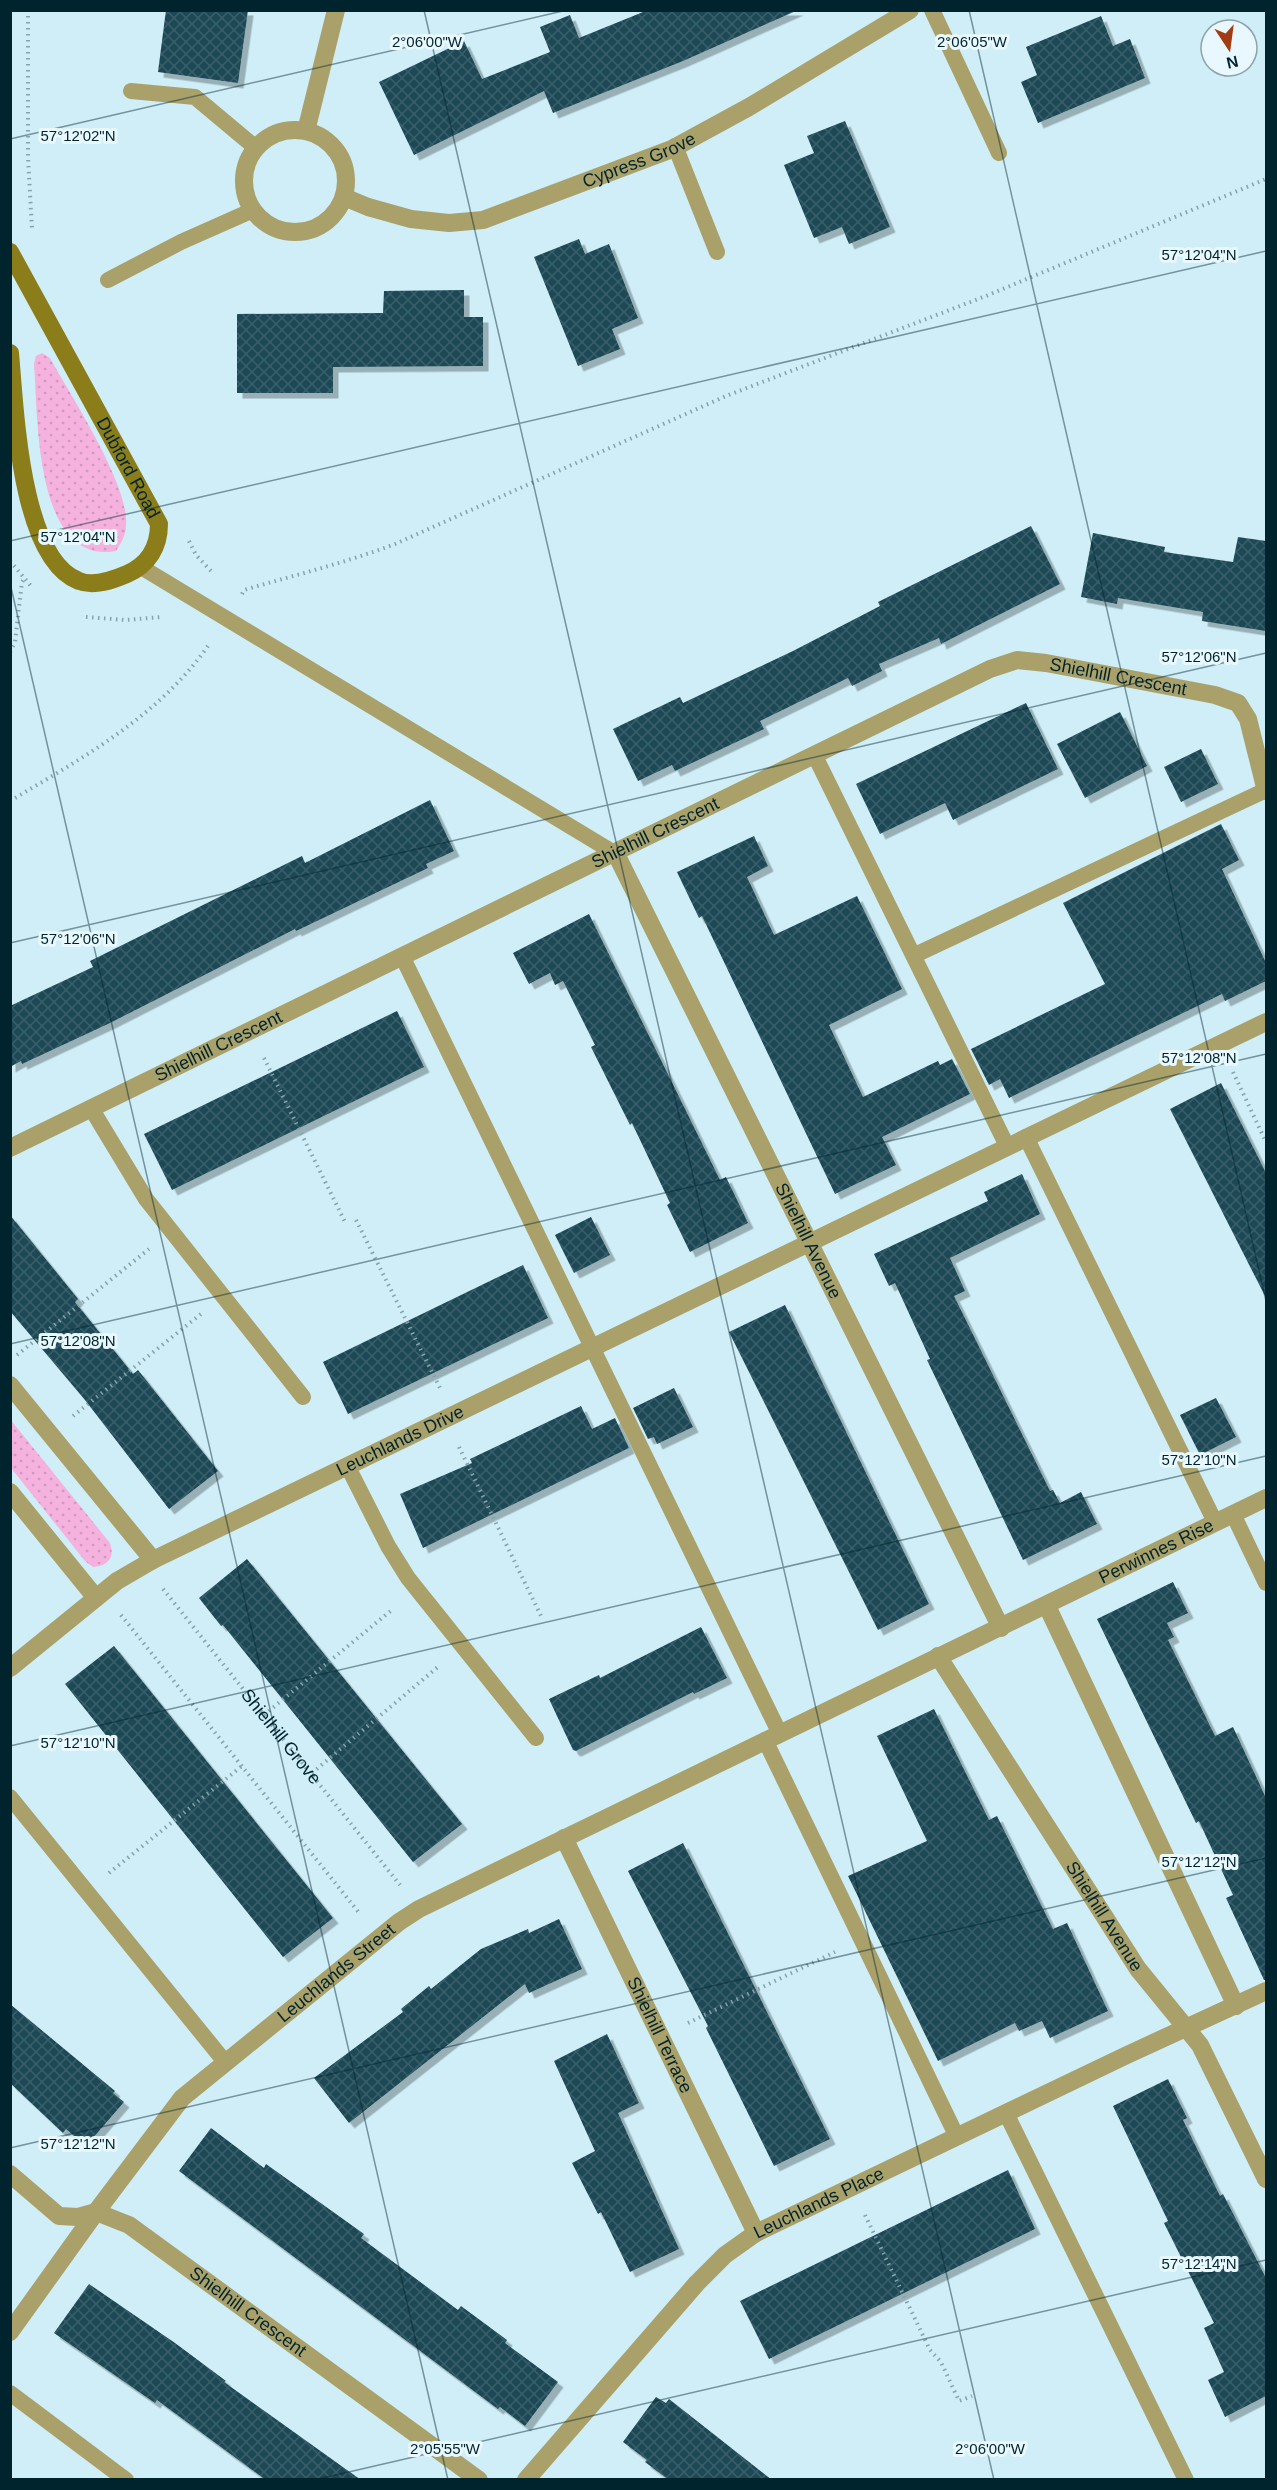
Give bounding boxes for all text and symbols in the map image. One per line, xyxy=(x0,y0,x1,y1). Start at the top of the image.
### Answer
north arrow xyxy=(1199,18,1259,78)
text: 2°06'00"W xyxy=(392,33,463,50)
text: 2°06'05"W xyxy=(937,33,1008,50)
text: N xyxy=(1225,53,1240,72)
text: 57°12'02"N xyxy=(40,127,116,144)
street label: Cypress Grove xyxy=(580,128,699,192)
text: 57°12'04"N xyxy=(1161,246,1237,263)
street label: Dubford Road xyxy=(92,414,164,522)
text: 57°12'04"N xyxy=(40,528,116,545)
text: 57°12'06"N xyxy=(1161,648,1237,665)
street label: Shielhill Crescent xyxy=(1048,654,1189,699)
street label: Shielhill Crescent xyxy=(588,793,722,872)
text: 57°12'06"N xyxy=(40,930,116,947)
street label: Shielhill Crescent xyxy=(152,1007,285,1086)
text: 57°12'08"N xyxy=(1161,1049,1237,1066)
street label: Shielhill Avenue xyxy=(771,1180,846,1302)
text: 57°12'08"N xyxy=(40,1332,116,1349)
street label: Leuchlands Drive xyxy=(333,1401,467,1480)
text: 57°12'10"N xyxy=(1161,1451,1237,1468)
street label: Perwinnes Rise xyxy=(1095,1515,1217,1588)
street label: Shielhill Grove xyxy=(237,1685,325,1788)
text: 57°12'10"N xyxy=(40,1734,116,1751)
text: 57°12'12"N xyxy=(1161,1853,1237,1870)
street label: Shielhill Avenue xyxy=(1062,1858,1147,1975)
street label: Leuchlands Street xyxy=(274,1919,399,2026)
street label: Shielhill Terrace xyxy=(623,1974,696,2096)
text: 57°12'12"N xyxy=(40,2135,116,2152)
street label: Leuchlands Place xyxy=(750,2163,887,2243)
text: 57°12'14"N xyxy=(1161,2255,1237,2272)
street label: Shielhill Crescent xyxy=(186,2263,310,2361)
text: 2°05'55"W xyxy=(410,2440,481,2457)
text: 2°06'00"W xyxy=(955,2440,1026,2457)

